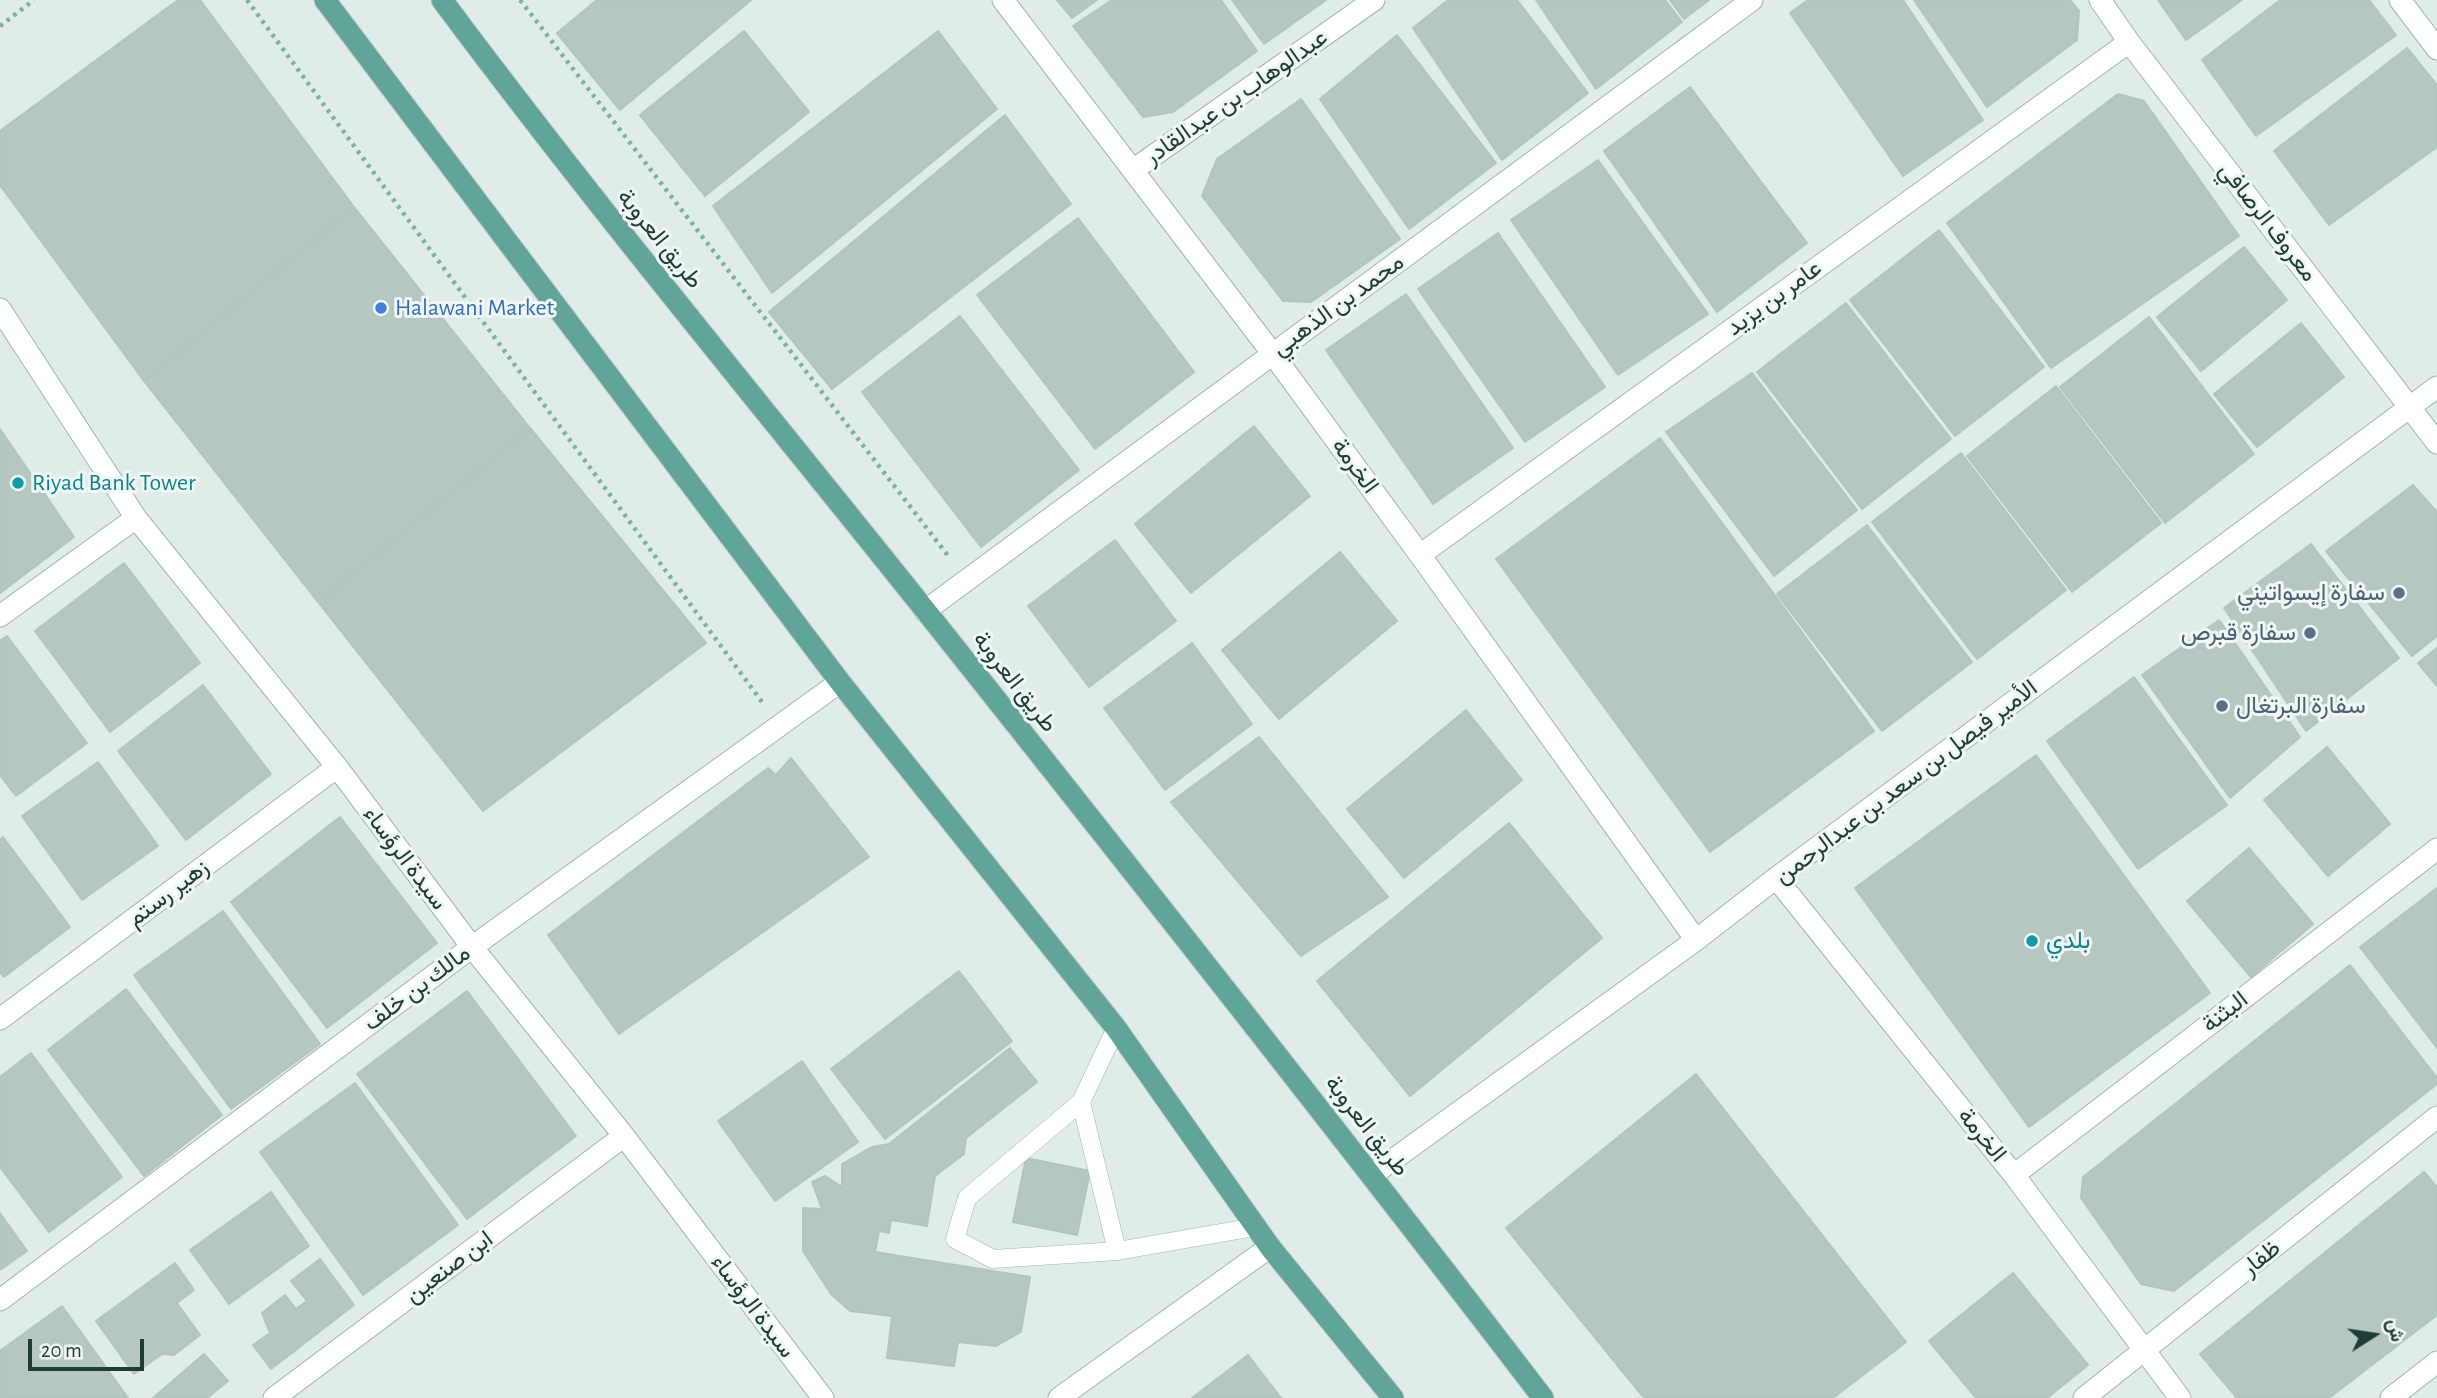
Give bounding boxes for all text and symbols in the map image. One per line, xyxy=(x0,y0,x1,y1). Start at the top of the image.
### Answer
street label: عبدالوهاب بن عبدالقادر xyxy=(1139,23,1333,171)
street label: معروف الرصافي xyxy=(2212,157,2324,287)
street label: طريق العروبة xyxy=(611,183,709,295)
street label: محمد بن الذهبي xyxy=(1266,247,1410,363)
street label: عامر بن يزيد xyxy=(1721,254,1827,342)
place label: Halawani Market xyxy=(395,294,554,322)
marker: Halawani Market xyxy=(373,300,389,316)
street label: الخرمة xyxy=(1325,433,1385,499)
place label: Riyad Bank Tower xyxy=(32,469,196,497)
marker: Riyad Bank Tower xyxy=(10,475,26,491)
place label: سفارة إيسواتيني xyxy=(2237,579,2385,607)
marker: سفارة إيسواتيني xyxy=(2391,585,2407,601)
place label: سفارة قبرص xyxy=(2181,619,2296,647)
marker: سفارة قبرص xyxy=(2302,625,2318,641)
street label: طريق العروبة xyxy=(967,626,1063,738)
street label: الأمير فيصل بن سعد بن عبدالرحمن xyxy=(1769,674,2043,890)
place label: سفارة البرتغال xyxy=(2236,692,2366,720)
marker: سفارة البرتغال xyxy=(2214,698,2230,714)
street label: سيدة الرؤساء xyxy=(357,800,453,916)
street label: زهير رستم xyxy=(121,853,215,933)
place label: بلدي xyxy=(2046,927,2090,955)
marker: بلدي xyxy=(2024,933,2040,949)
street label: مالك بن خلف xyxy=(358,939,476,1037)
street label: البثنة xyxy=(2196,985,2254,1039)
street label: طريق العروبة xyxy=(1319,1070,1415,1182)
street label: الخرمة xyxy=(1951,1102,2013,1168)
street label: ابن صنعين xyxy=(399,1225,499,1309)
street label: ظفار xyxy=(2236,1234,2286,1282)
street label: سيدة الرؤساء xyxy=(705,1248,801,1364)
north arrow xyxy=(2339,1300,2409,1370)
text: ش xyxy=(2383,1317,2407,1344)
scale bar xyxy=(32,1324,147,1368)
text: 20 m xyxy=(41,1340,82,1361)

